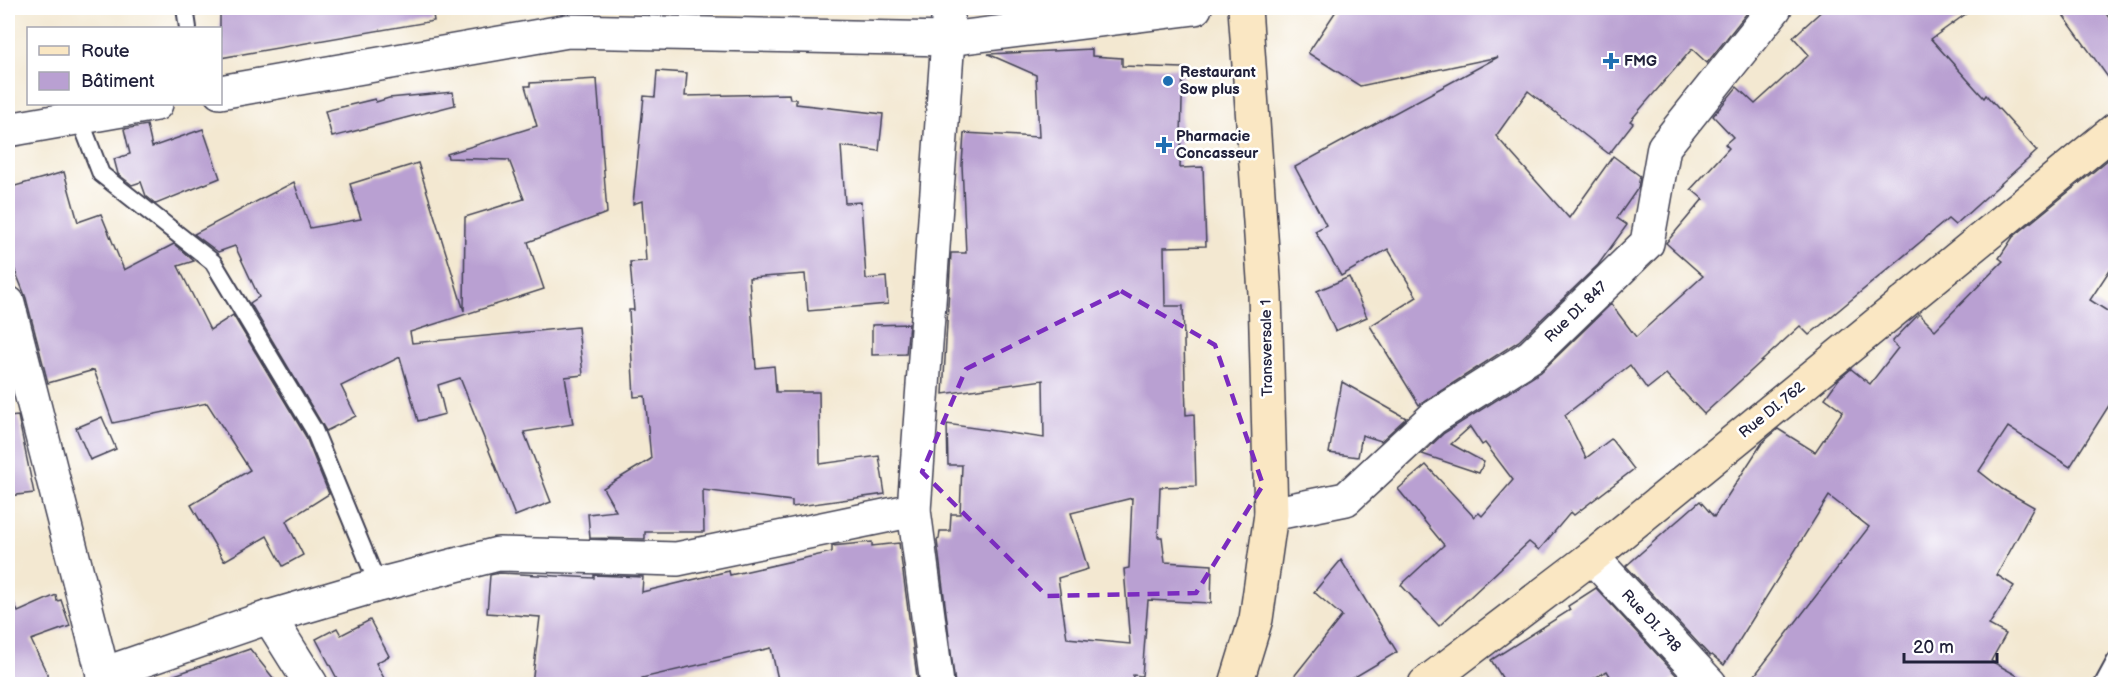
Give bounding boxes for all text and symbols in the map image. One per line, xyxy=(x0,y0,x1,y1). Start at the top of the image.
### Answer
legend xyxy=(27,27,222,105)
text: Route xyxy=(81,41,130,62)
marker: FMG xyxy=(1602,52,1620,70)
place label: FMG xyxy=(1624,52,1657,71)
place label: Restaurant Sow plus xyxy=(1180,63,1256,99)
text: Bâtiment xyxy=(81,71,155,92)
marker: Restaurant Sow plus xyxy=(1161,74,1175,88)
place label: Pharmacie Concasseur xyxy=(1176,127,1259,163)
marker: Pharmacie Concasseur xyxy=(1157,138,1171,152)
street label: Rue DI. 847 xyxy=(1541,277,1612,347)
street label: Transversale 1 xyxy=(1257,299,1277,397)
street label: Rue DI. 762 xyxy=(1735,378,1809,442)
street label: Rue DI. 798 xyxy=(1617,586,1685,657)
scale bar xyxy=(1904,626,1997,664)
text: 20 m xyxy=(1913,637,1954,658)

